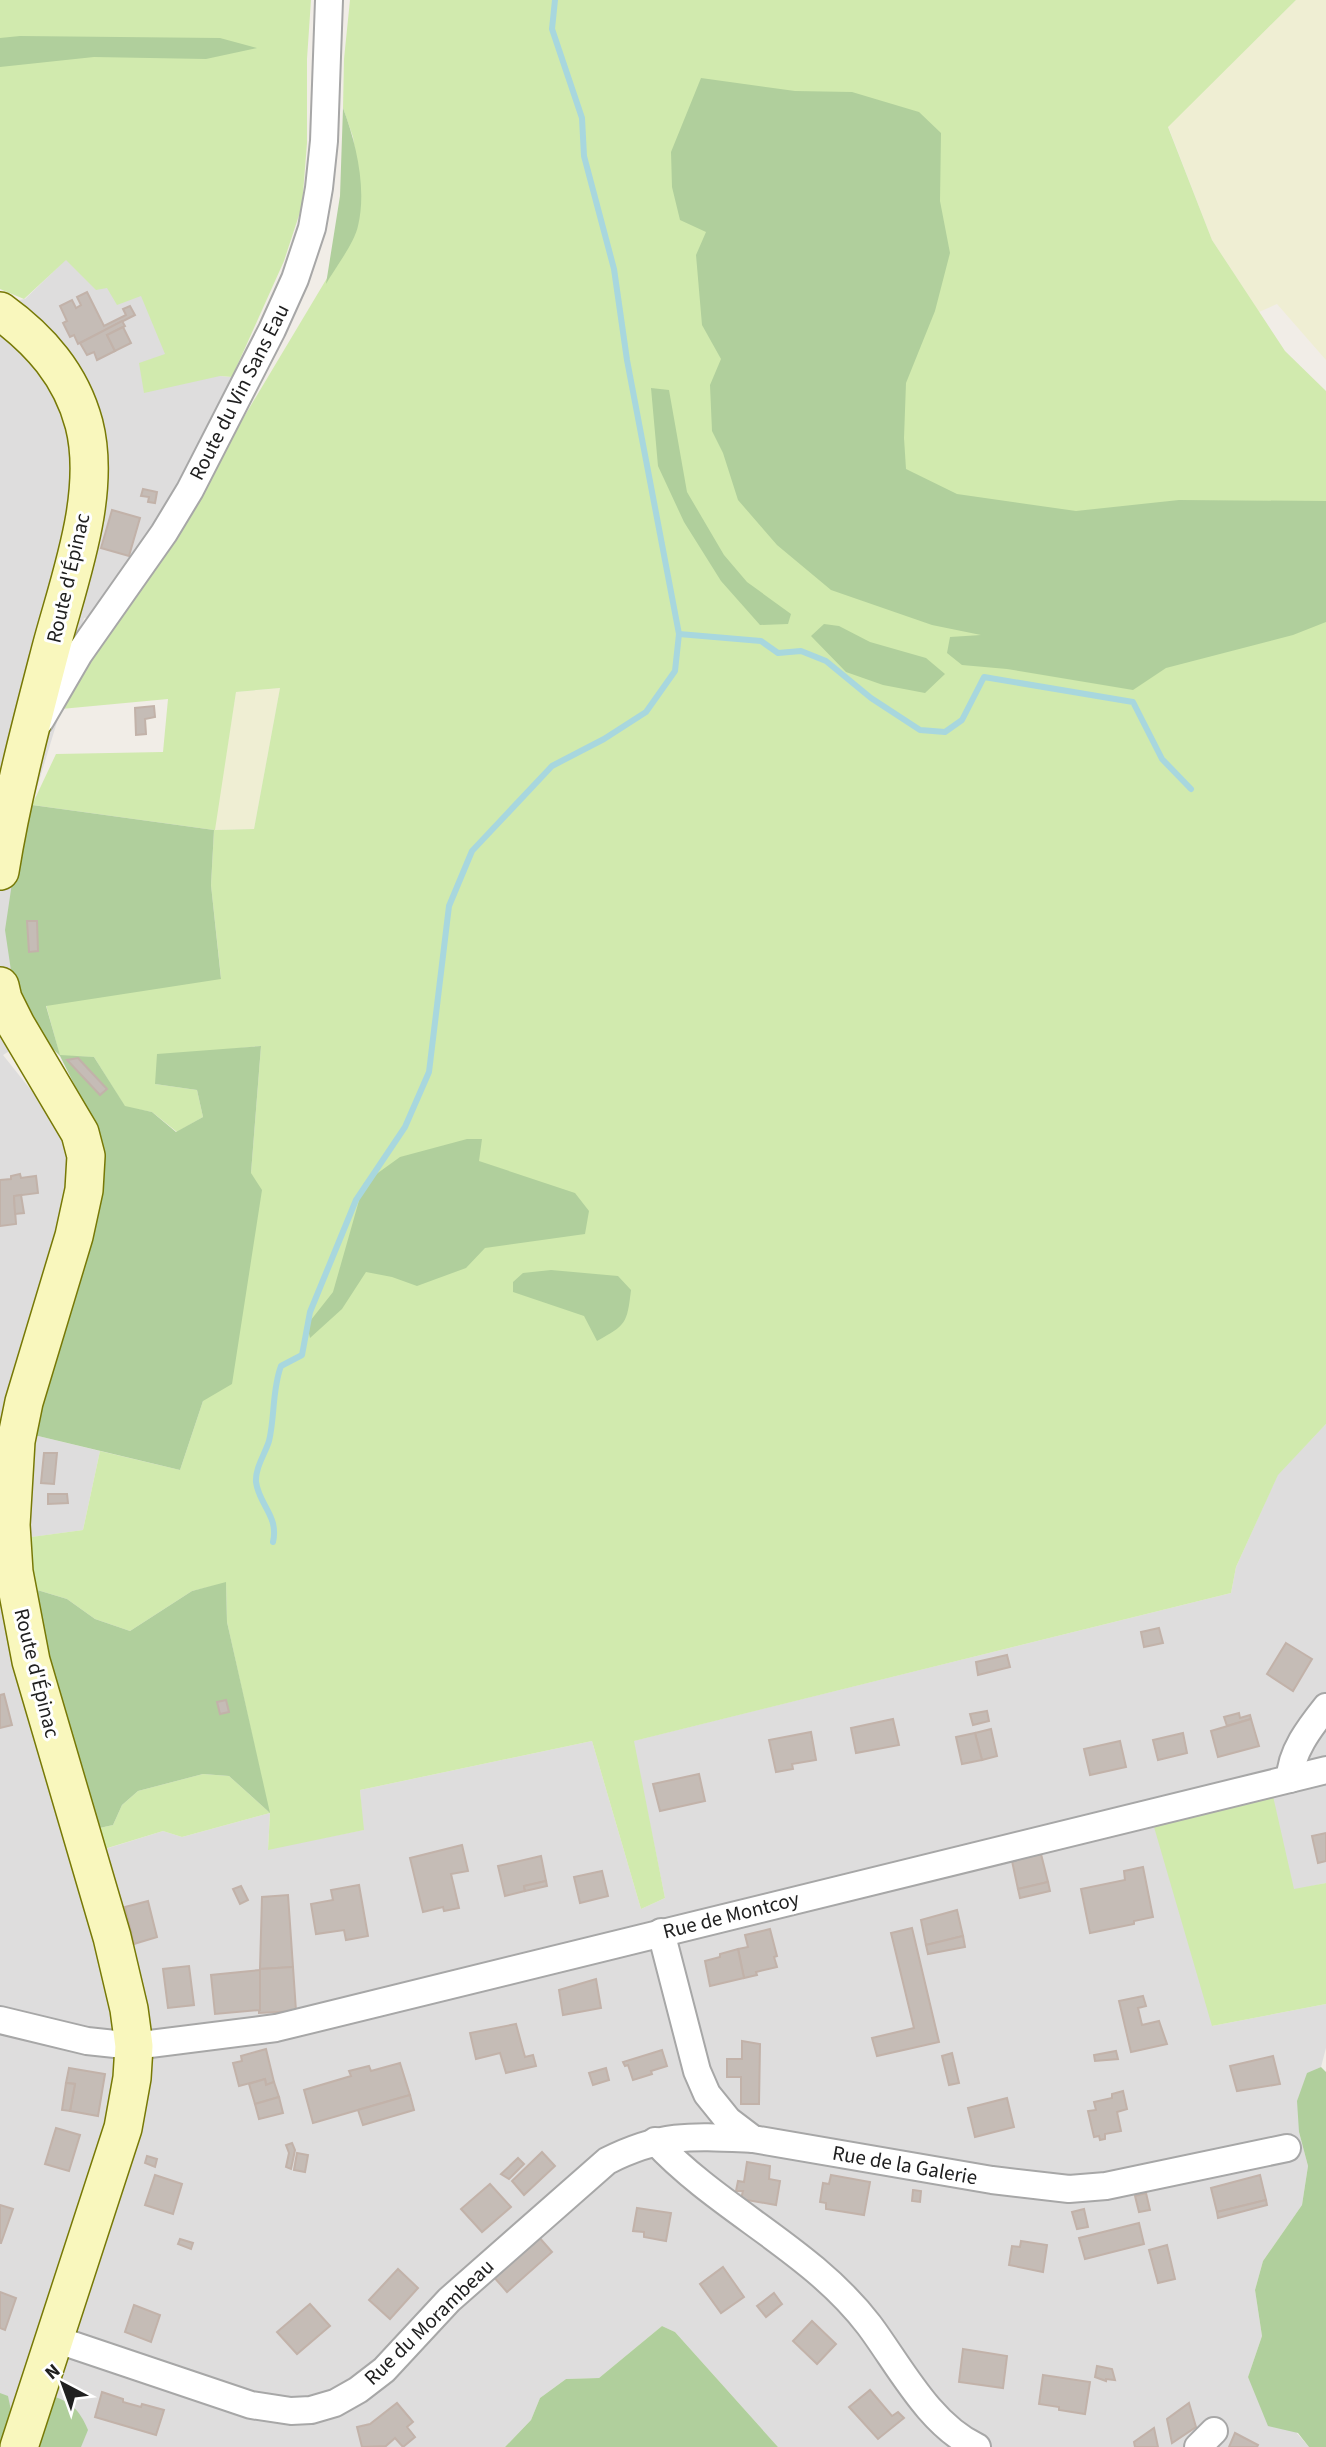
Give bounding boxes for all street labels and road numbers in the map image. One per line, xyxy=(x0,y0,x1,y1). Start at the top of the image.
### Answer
street label: Route du Vin Sans Eau xyxy=(182,299,296,485)
street label: Route d'Épinac xyxy=(38,510,98,646)
street label: Route d'Épinac xyxy=(6,1605,68,1741)
street label: Rue de Montcoy xyxy=(660,1884,802,1946)
street label: Rue de la Galerie xyxy=(830,2138,980,2192)
street label: Rue du Morambeau xyxy=(357,2252,501,2392)

